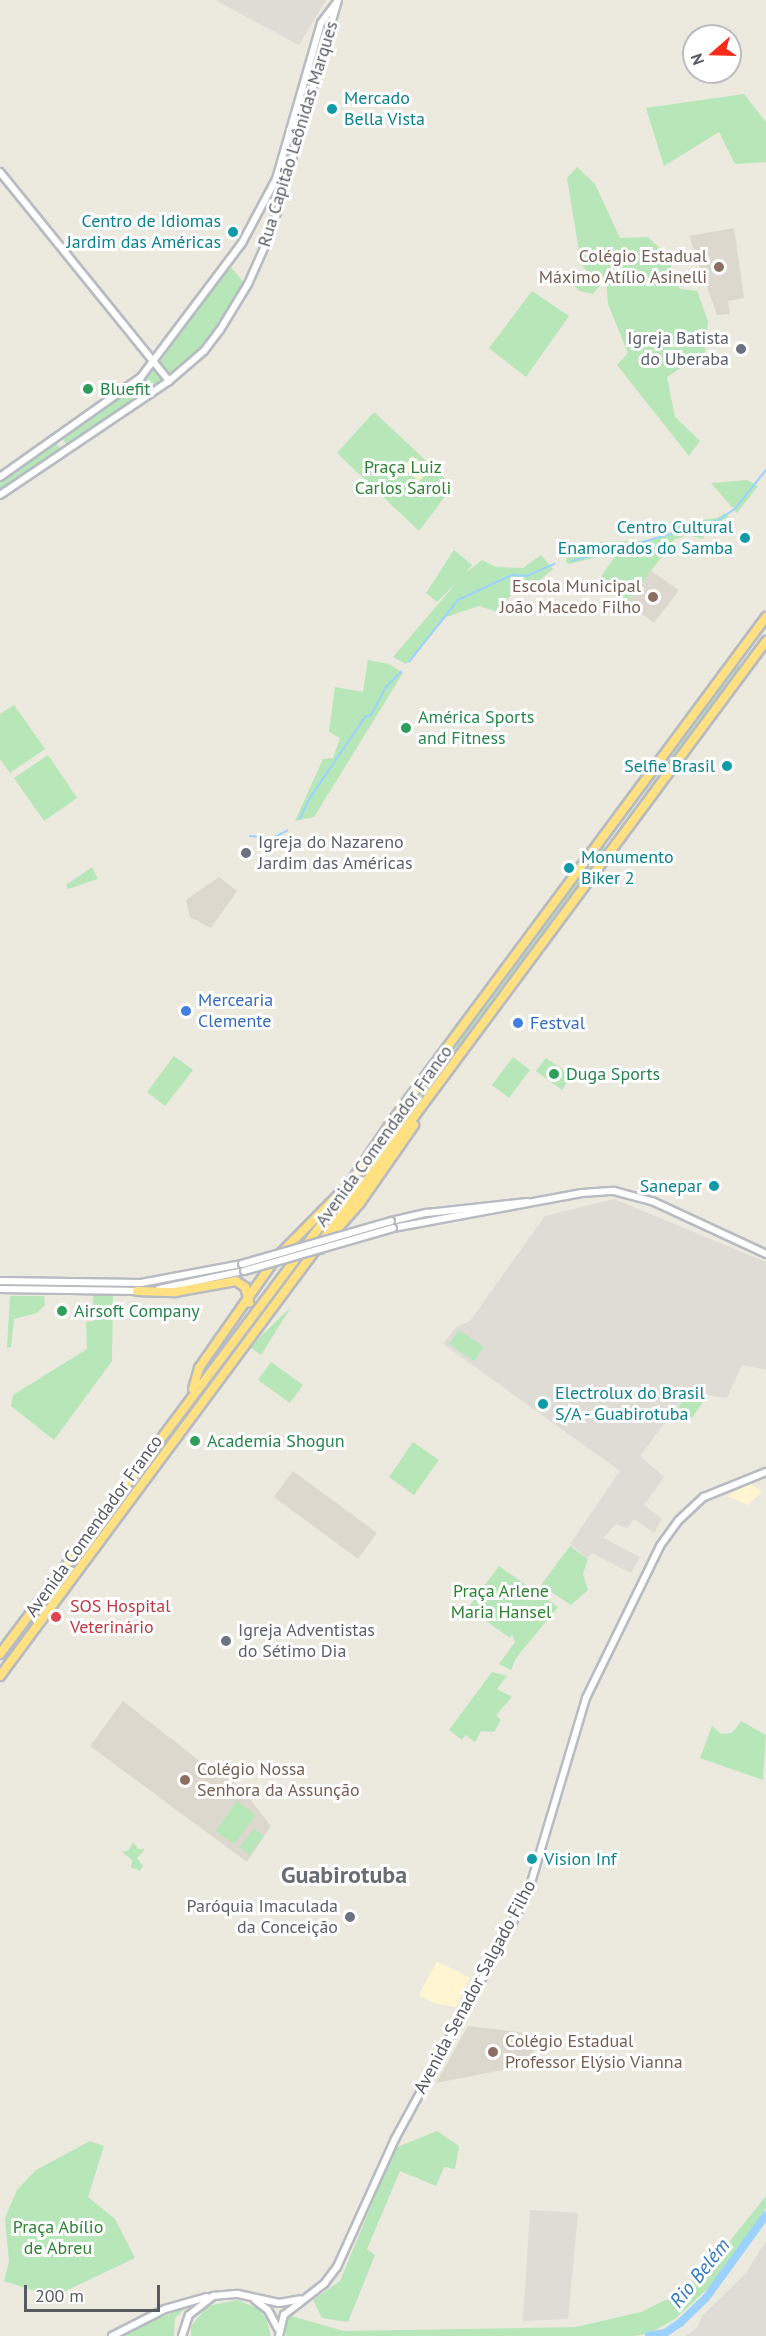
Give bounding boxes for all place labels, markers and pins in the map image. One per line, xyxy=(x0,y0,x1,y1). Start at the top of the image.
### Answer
place label: Mercado Bella Vista xyxy=(344,88,426,130)
marker: Mercado Bella Vista xyxy=(325,102,339,116)
place label: Centro de Idiomas Jardim das Américas xyxy=(66,211,221,254)
marker: Centro de Idiomas Jardim das Américas xyxy=(226,225,240,239)
place label: Colégio Estadual Máximo Atílio Asinelli xyxy=(538,246,707,288)
marker: Colégio Estadual Máximo Atílio Asinelli xyxy=(712,260,726,274)
place label: Igreja Batista do Uberaba xyxy=(627,328,729,370)
marker: Igreja Batista do Uberaba xyxy=(734,342,748,356)
place label: Bluefit xyxy=(100,378,150,400)
marker: Bluefit xyxy=(81,382,95,396)
place label: Centro Cultural Enamorados do Samba xyxy=(558,517,733,560)
marker: Centro Cultural Enamorados do Samba xyxy=(738,531,752,545)
place label: Escola Municipal João Macedo Filho xyxy=(500,576,641,618)
marker: Escola Municipal João Macedo Filho xyxy=(646,590,660,604)
place label: América Sports and Fitness xyxy=(418,707,534,750)
marker: América Sports and Fitness xyxy=(399,721,413,735)
place label: Selfie Brasil xyxy=(624,755,715,777)
marker: Selfie Brasil xyxy=(720,759,734,773)
place label: Igreja do Nazareno Jardim das Américas xyxy=(258,832,413,874)
marker: Igreja do Nazareno Jardim das Américas xyxy=(239,846,253,860)
place label: Monumento Biker 2 xyxy=(581,847,674,890)
marker: Monumento Biker 2 xyxy=(562,861,576,875)
place label: Mercearia Clemente xyxy=(198,990,273,1032)
marker: Mercearia Clemente xyxy=(179,1004,193,1018)
place label: Festval xyxy=(530,1012,585,1034)
marker: Festval xyxy=(511,1016,525,1030)
place label: Duga Sports xyxy=(566,1063,660,1085)
marker: Duga Sports xyxy=(547,1067,561,1081)
place label: Sanepar xyxy=(640,1175,702,1197)
marker: Sanepar xyxy=(707,1179,721,1193)
place label: Airsoft Company xyxy=(74,1300,200,1322)
marker: Airsoft Company xyxy=(55,1304,69,1318)
place label: Electrolux do Brasil S/A - Guabirotuba xyxy=(555,1383,705,1426)
marker: Electrolux do Brasil S/A - Guabirotuba xyxy=(536,1397,550,1411)
place label: Academia Shogun xyxy=(207,1430,345,1452)
marker: Academia Shogun xyxy=(188,1434,202,1448)
place label: SOS Hospital Veterinário xyxy=(70,1596,170,1638)
marker: SOS Hospital Veterinário xyxy=(47,1608,65,1626)
place label: Igreja Adventistas do Sétimo Dia xyxy=(238,1620,376,1662)
marker: Igreja Adventistas do Sétimo Dia xyxy=(219,1634,233,1648)
place label: Colégio Nossa Senhora da Assunção xyxy=(197,1759,360,1802)
marker: Colégio Nossa Senhora da Assunção xyxy=(178,1773,192,1787)
place label: Vision Inf xyxy=(544,1848,617,1870)
marker: Vision Inf xyxy=(525,1852,539,1866)
place label: Paróquia Imaculada da Conceição xyxy=(187,1896,338,1938)
marker: Paróquia Imaculada da Conceição xyxy=(343,1910,357,1924)
place label: Colégio Estadual Professor Elýsio Vianna xyxy=(505,2031,683,2074)
marker: Colégio Estadual Professor Elýsio Vianna xyxy=(486,2045,500,2059)

